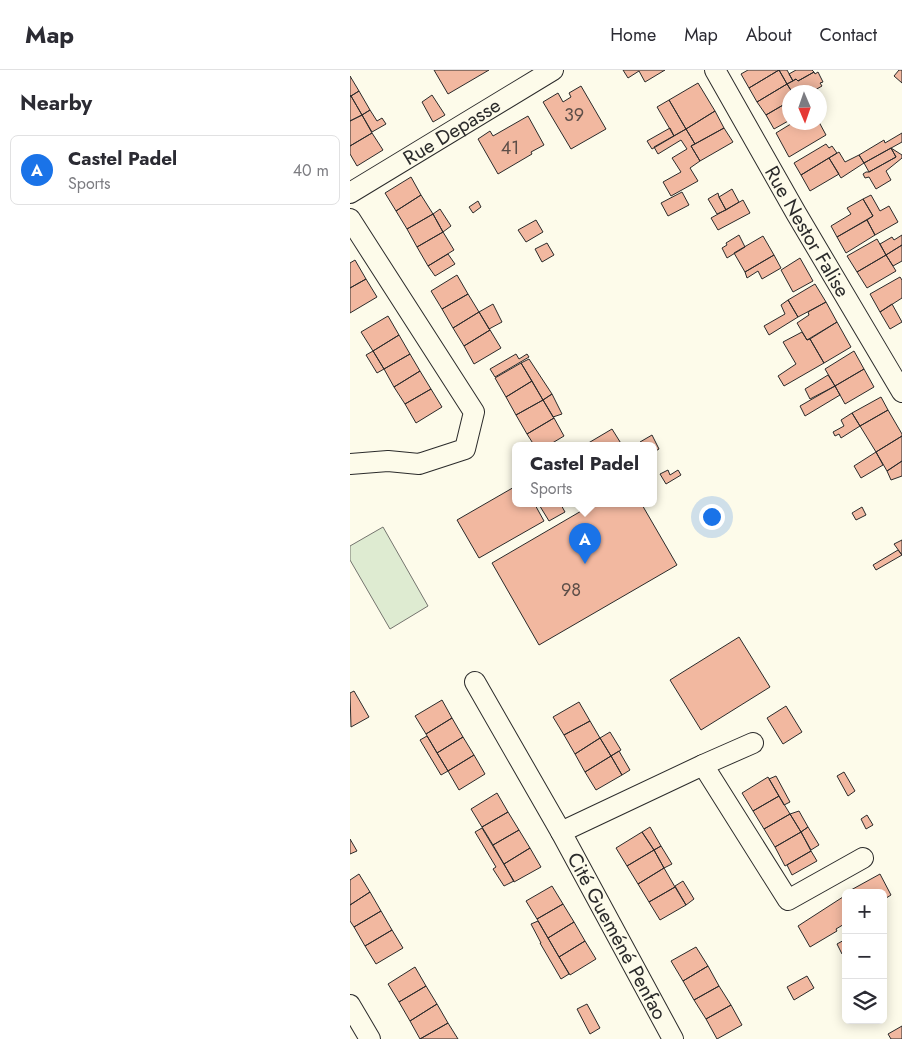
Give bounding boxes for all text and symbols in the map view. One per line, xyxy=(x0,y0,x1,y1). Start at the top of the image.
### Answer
text: Map xyxy=(25,17,74,52)
text: Home xyxy=(610,22,656,48)
text: Map xyxy=(684,22,718,48)
text: About xyxy=(746,22,791,48)
text: Contact xyxy=(819,22,877,48)
north arrow xyxy=(782,85,827,130)
text: Nearby xyxy=(20,88,92,118)
street label: Rue Depasse xyxy=(398,91,506,173)
house number: 39 xyxy=(564,102,584,128)
house number: 41 xyxy=(501,135,519,161)
text: Castel Padel xyxy=(68,145,177,172)
text: A xyxy=(31,159,43,182)
text: 40 m xyxy=(293,159,329,182)
street label: Rue Nestor Falise xyxy=(757,161,857,303)
text: Sports xyxy=(68,172,110,195)
popup xyxy=(512,442,657,507)
text: Castel Padel xyxy=(530,450,639,477)
text: Sports xyxy=(530,477,572,500)
your location xyxy=(699,504,725,530)
pin: A xyxy=(569,523,601,564)
house number: 98 xyxy=(561,577,581,603)
street label: Cité Gueméné Penfao xyxy=(560,847,674,1025)
map controls xyxy=(842,889,887,1024)
button: + xyxy=(842,889,887,934)
button: − xyxy=(842,934,887,979)
button: layers xyxy=(842,979,887,1024)

